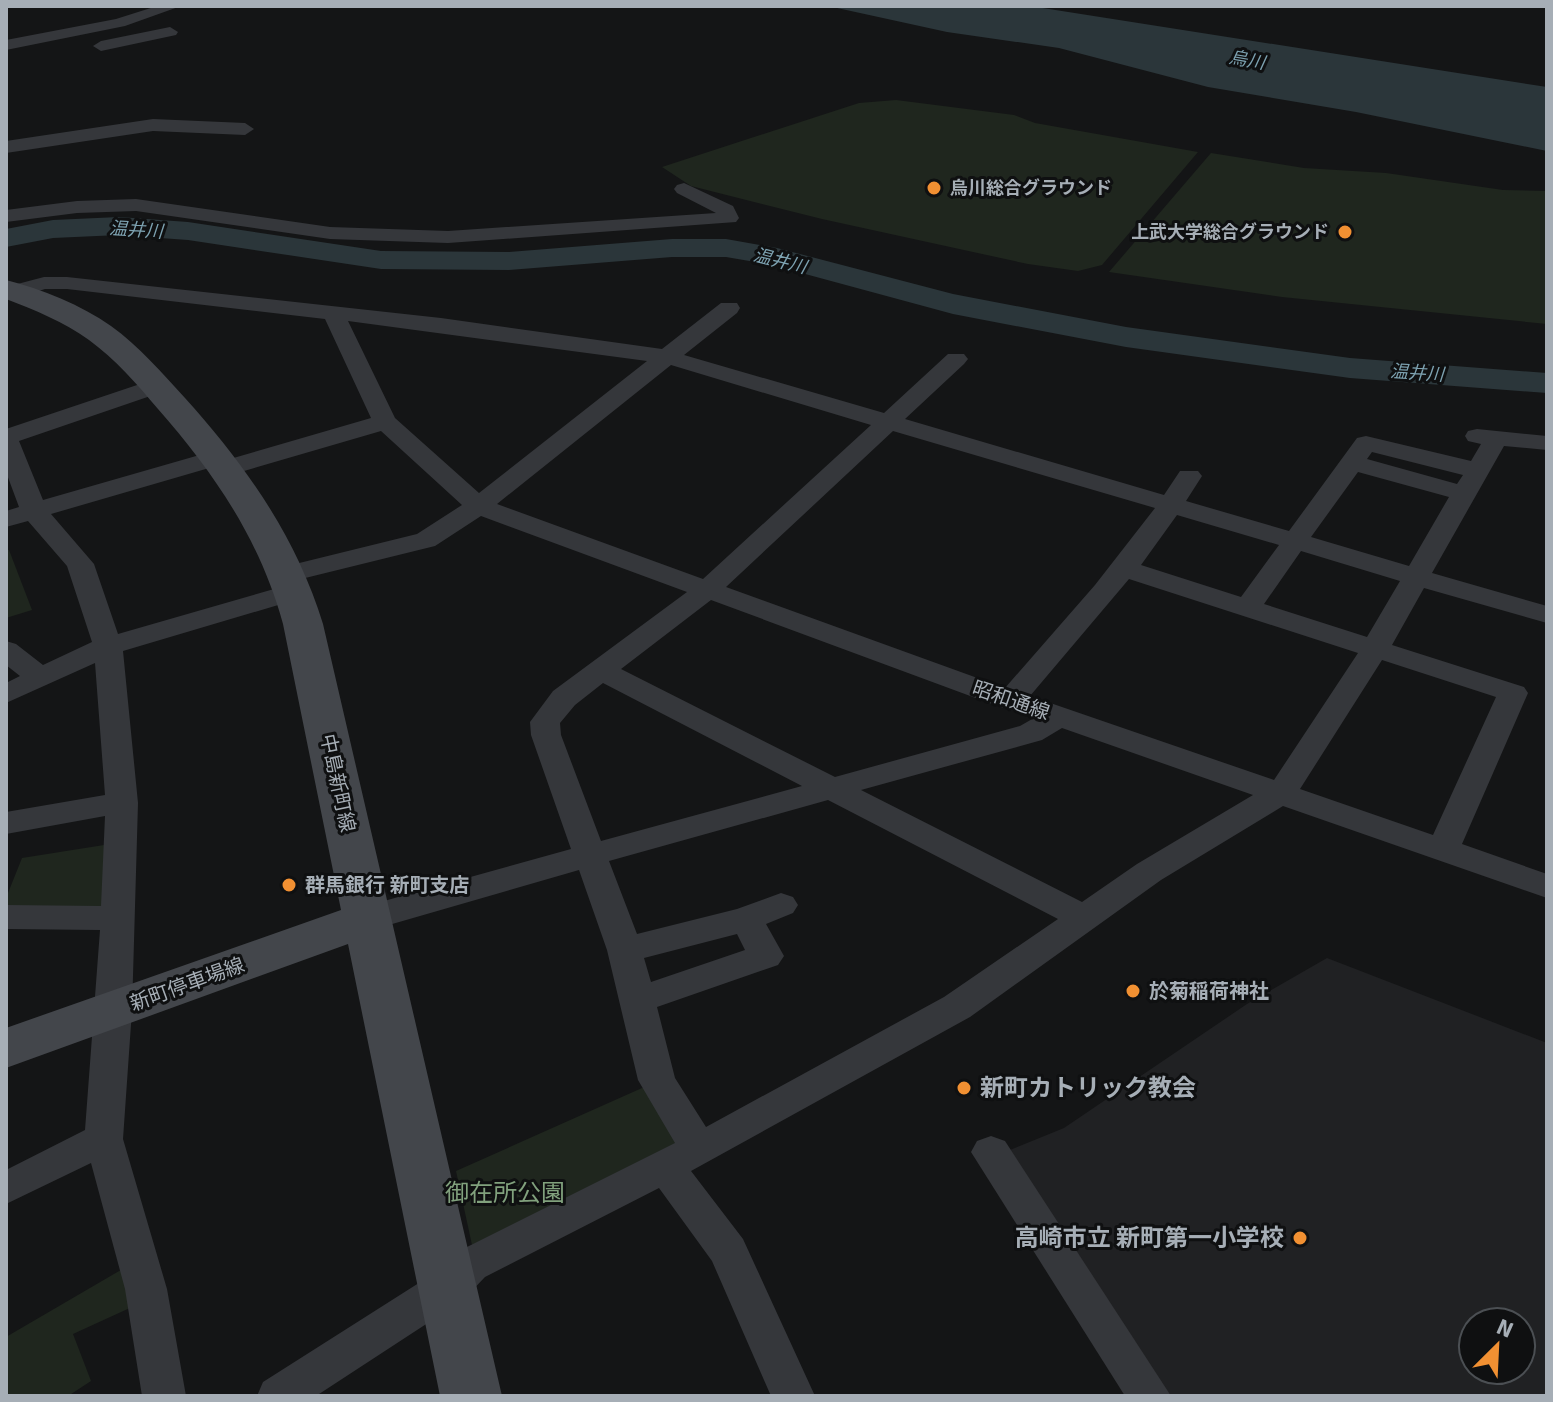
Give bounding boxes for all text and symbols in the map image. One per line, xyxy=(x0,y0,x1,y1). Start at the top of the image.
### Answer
water label: 烏川 xyxy=(1227,46,1269,74)
place label: 烏川総合グラウンド xyxy=(950,177,1112,199)
marker: 烏川総合グラウンド xyxy=(925,179,943,197)
water label: 温井川 xyxy=(108,217,166,243)
place label: 上武大学総合グラウンド xyxy=(1131,221,1329,243)
marker: 上武大学総合グラウンド xyxy=(1336,223,1354,241)
water label: 温井川 xyxy=(751,244,811,279)
water label: 温井川 xyxy=(1389,360,1447,386)
street label: 昭和通線 xyxy=(969,676,1053,725)
street label: 中島新町線 xyxy=(315,732,360,835)
place label: 群馬銀行 新町支店 xyxy=(305,873,469,898)
marker: 群馬銀行 新町支店 xyxy=(280,876,298,894)
street label: 新町停車場線 xyxy=(127,952,248,1017)
place label: 於菊稲荷神社 xyxy=(1149,979,1269,1004)
marker: 於菊稲荷神社 xyxy=(1124,982,1142,1000)
place label: 新町カトリック教会 xyxy=(980,1073,1196,1103)
marker: 新町カトリック教会 xyxy=(955,1079,973,1097)
park label: 御在所公園 xyxy=(445,1178,565,1208)
place label: 高崎市立 新町第一小学校 xyxy=(1015,1223,1284,1253)
marker: 高崎市立 新町第一小学校 xyxy=(1291,1229,1309,1247)
north arrow xyxy=(1457,1306,1537,1386)
text: N xyxy=(1492,1313,1517,1344)

